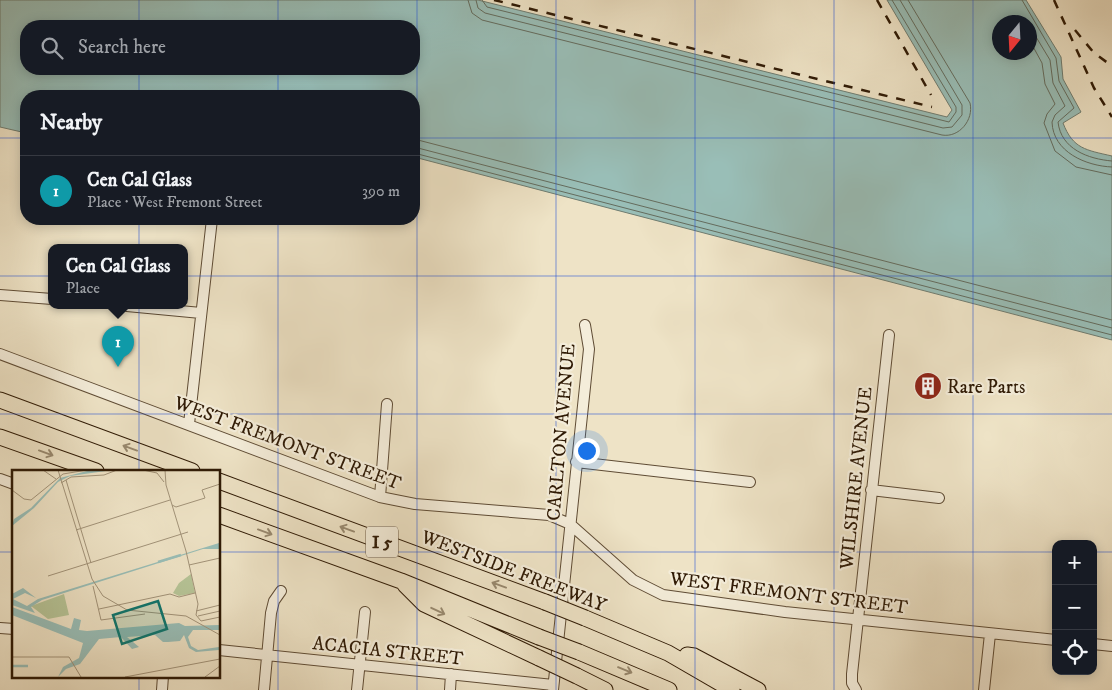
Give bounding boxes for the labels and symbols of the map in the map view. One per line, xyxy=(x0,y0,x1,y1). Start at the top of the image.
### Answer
north arrow xyxy=(992,15,1037,60)
pin: 1 xyxy=(102,326,134,367)
street label: CARLTON AVENUE xyxy=(542,343,581,522)
building icon: Rare Parts xyxy=(913,371,943,401)
place label: Rare Parts xyxy=(947,376,1025,399)
street label: WILSHIRE AVENUE xyxy=(835,386,878,572)
street label: WEST FREMONT STREET xyxy=(170,391,405,495)
your location xyxy=(574,438,600,464)
one-way arrow xyxy=(122,443,138,452)
one-way arrow xyxy=(38,449,53,458)
inset map xyxy=(12,470,220,678)
one-way arrow xyxy=(340,524,355,533)
street label: WESTSIDE FREEWAY xyxy=(417,525,610,618)
road number: I 5 xyxy=(366,526,398,558)
one-way arrow xyxy=(256,528,272,537)
street label: WEST FREMONT STREET xyxy=(667,567,910,620)
one-way arrow xyxy=(492,580,507,589)
one-way arrow xyxy=(430,607,445,616)
street label: ACACIA STREET xyxy=(311,632,465,671)
one-way arrow xyxy=(617,666,632,675)

